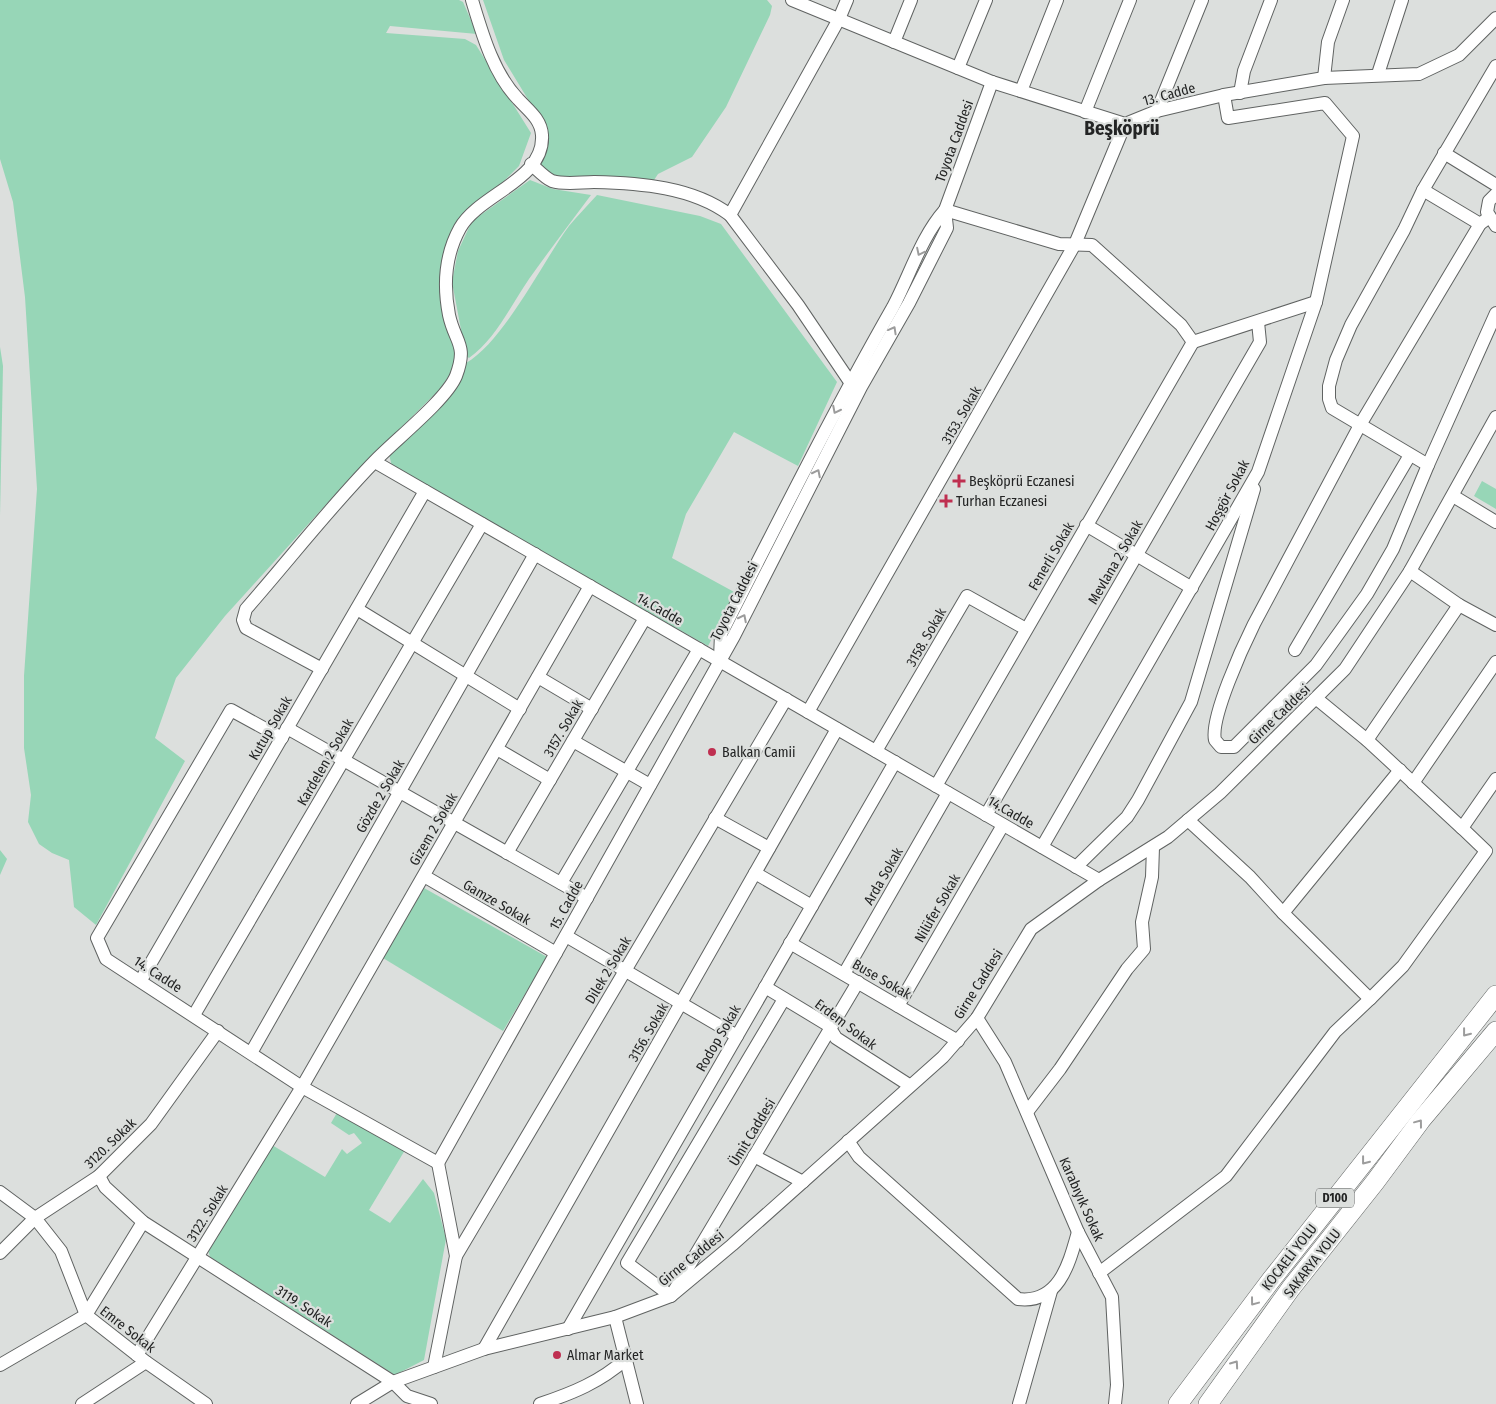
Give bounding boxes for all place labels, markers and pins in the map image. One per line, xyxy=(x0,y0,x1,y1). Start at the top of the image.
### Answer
place label: Beşköprü Eczanesi xyxy=(969,473,1075,490)
marker: Beşköprü Eczanesi xyxy=(953,475,965,487)
place label: Turhan Eczanesi xyxy=(956,493,1047,510)
marker: Turhan Eczanesi xyxy=(940,495,952,507)
place label: Balkan Camii xyxy=(722,744,796,761)
marker: Balkan Camii xyxy=(706,746,718,758)
place label: Almar Market xyxy=(567,1347,644,1364)
marker: Almar Market xyxy=(551,1349,563,1361)

